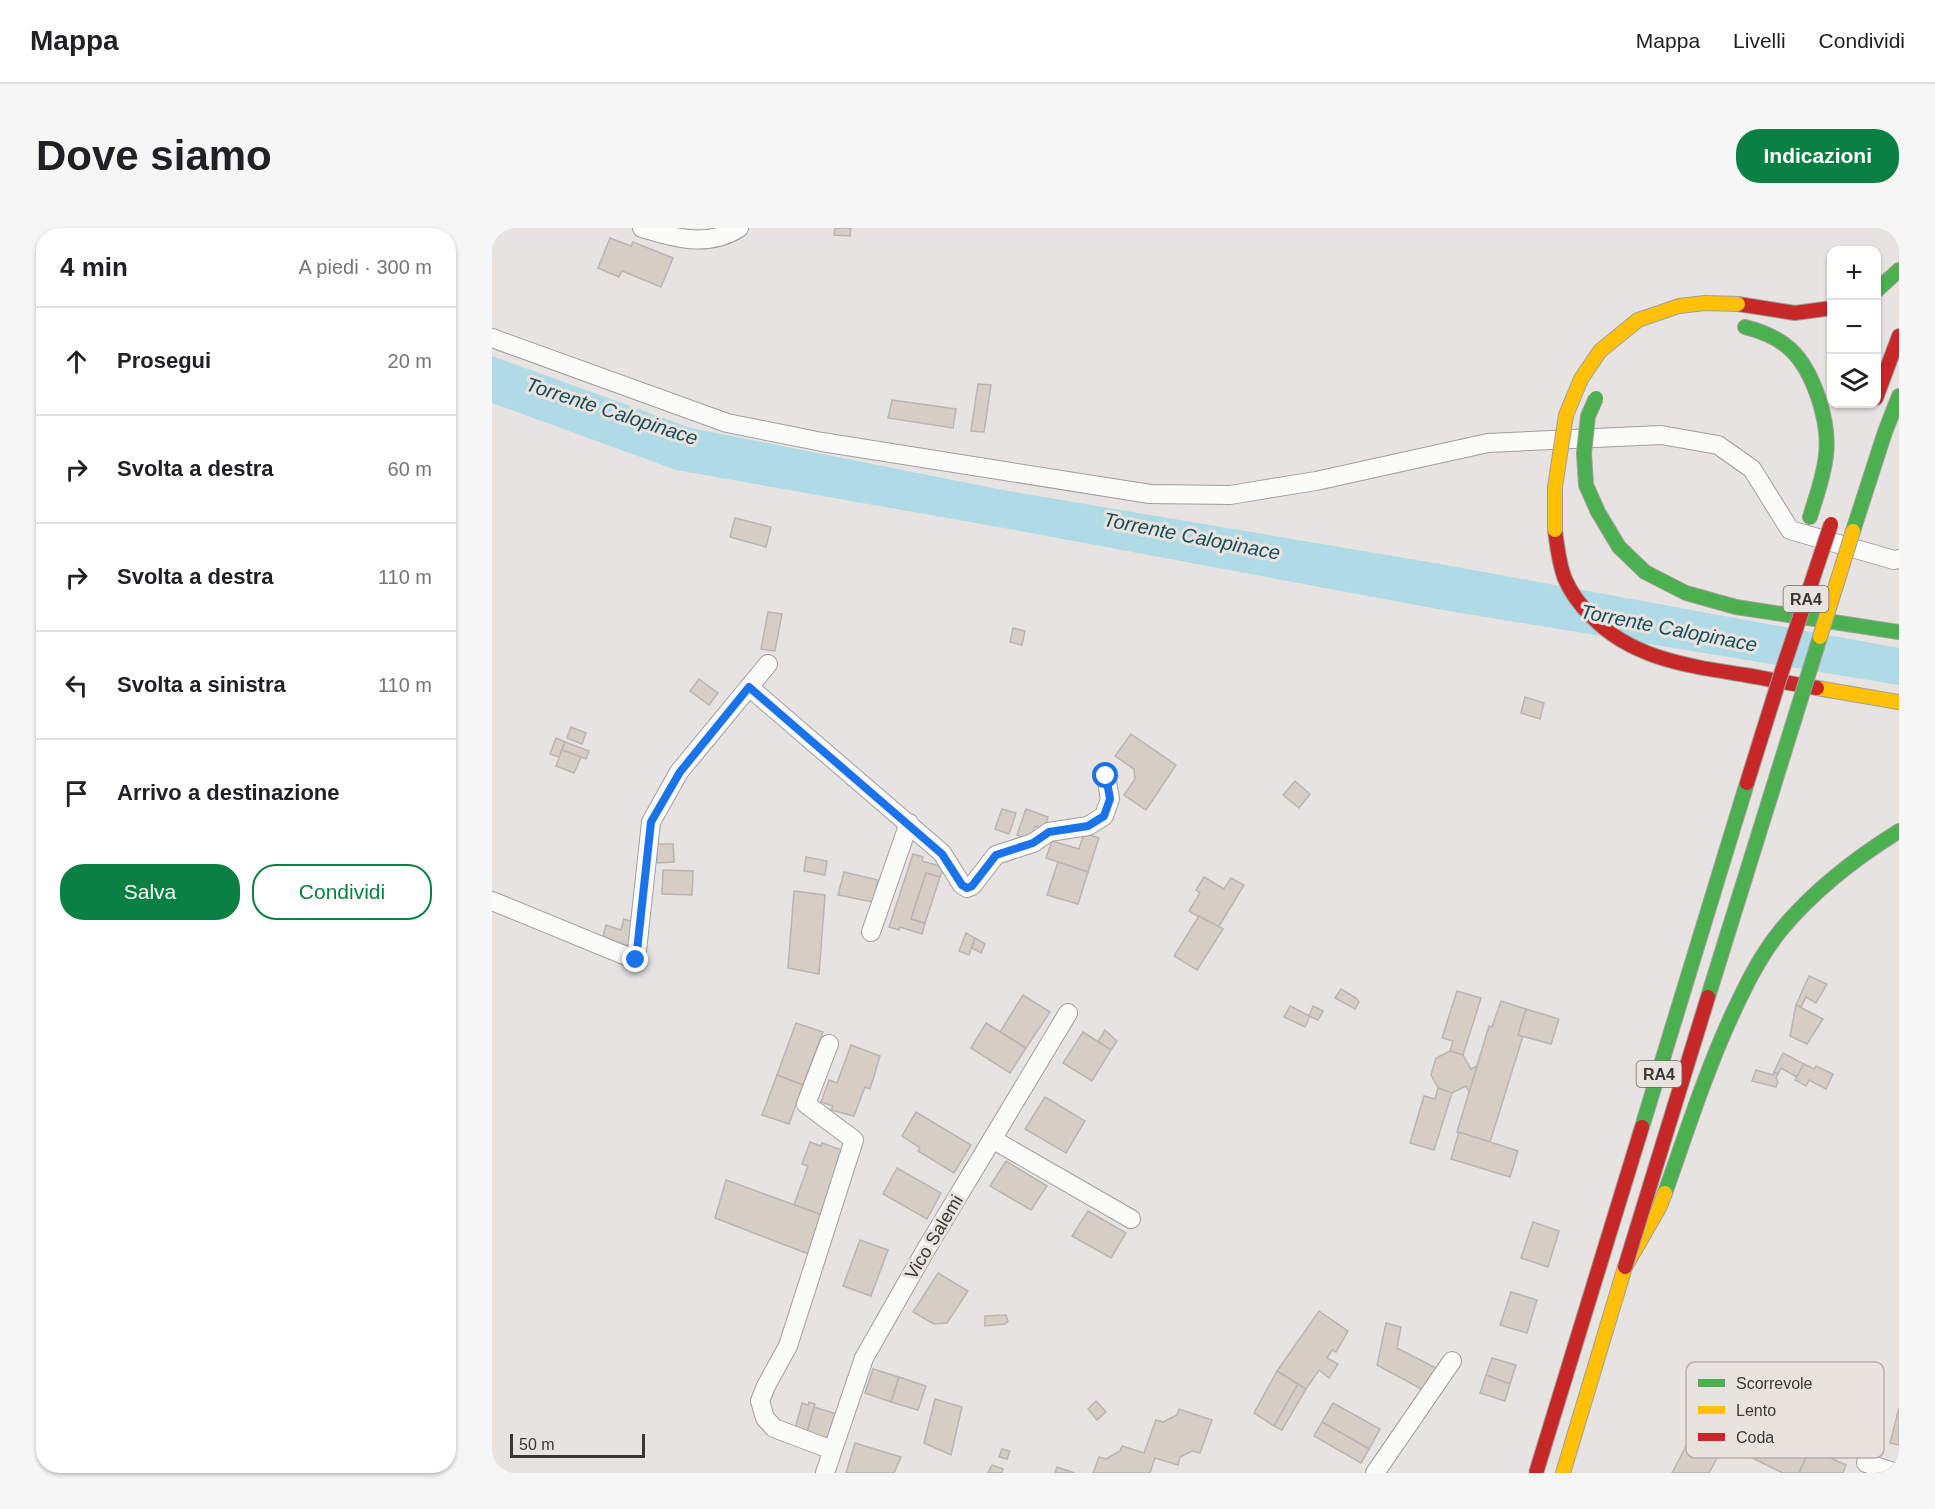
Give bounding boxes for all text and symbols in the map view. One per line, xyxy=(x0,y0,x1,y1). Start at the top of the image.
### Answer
text: Mappa xyxy=(30,25,119,56)
text: Mappa xyxy=(1636,29,1700,52)
text: Livelli xyxy=(1733,29,1786,52)
text: Condividi xyxy=(1819,29,1905,52)
button: Indicazioni xyxy=(1736,129,1899,183)
text: Dove siamo xyxy=(36,132,272,179)
map controls xyxy=(1827,246,1881,408)
button: + xyxy=(1827,246,1881,300)
text: 4 min xyxy=(60,252,128,282)
text: A piedi · 300 m xyxy=(299,256,432,278)
button: − xyxy=(1827,300,1881,354)
icon: ahead xyxy=(60,345,93,378)
text: Prosegui xyxy=(117,348,211,373)
text: 20 m xyxy=(388,350,432,372)
button: layers xyxy=(1827,354,1881,408)
water label: Torrente Calopinace xyxy=(523,373,701,449)
icon: right xyxy=(60,453,93,486)
text: Svolta a destra xyxy=(117,456,274,481)
text: 60 m xyxy=(388,458,432,480)
water label: Torrente Calopinace xyxy=(1102,508,1282,564)
icon: right xyxy=(60,561,93,594)
text: Svolta a destra xyxy=(117,564,274,589)
text: 110 m xyxy=(378,566,432,588)
road number: RA4 xyxy=(1784,586,1828,612)
water label: Torrente Calopinace xyxy=(1579,600,1759,656)
icon: left xyxy=(60,669,93,702)
text: Svolta a sinistra xyxy=(117,672,286,697)
text: 110 m xyxy=(378,674,432,696)
route start xyxy=(1092,762,1118,788)
icon: arrive xyxy=(60,777,93,810)
text: Arrivo a destinazione xyxy=(117,780,340,805)
button: Salva xyxy=(60,864,240,920)
button: Condividi xyxy=(252,864,432,920)
route end xyxy=(622,946,648,972)
road number: RA4 xyxy=(1636,1061,1682,1087)
street label: Vico Salemi xyxy=(901,1191,967,1283)
legend xyxy=(1686,1362,1884,1458)
text: Scorrevole xyxy=(1736,1375,1813,1392)
text: Lento xyxy=(1736,1402,1776,1419)
text: Coda xyxy=(1736,1429,1774,1446)
scale bar xyxy=(510,1431,645,1458)
text: 50 m xyxy=(519,1436,555,1453)

